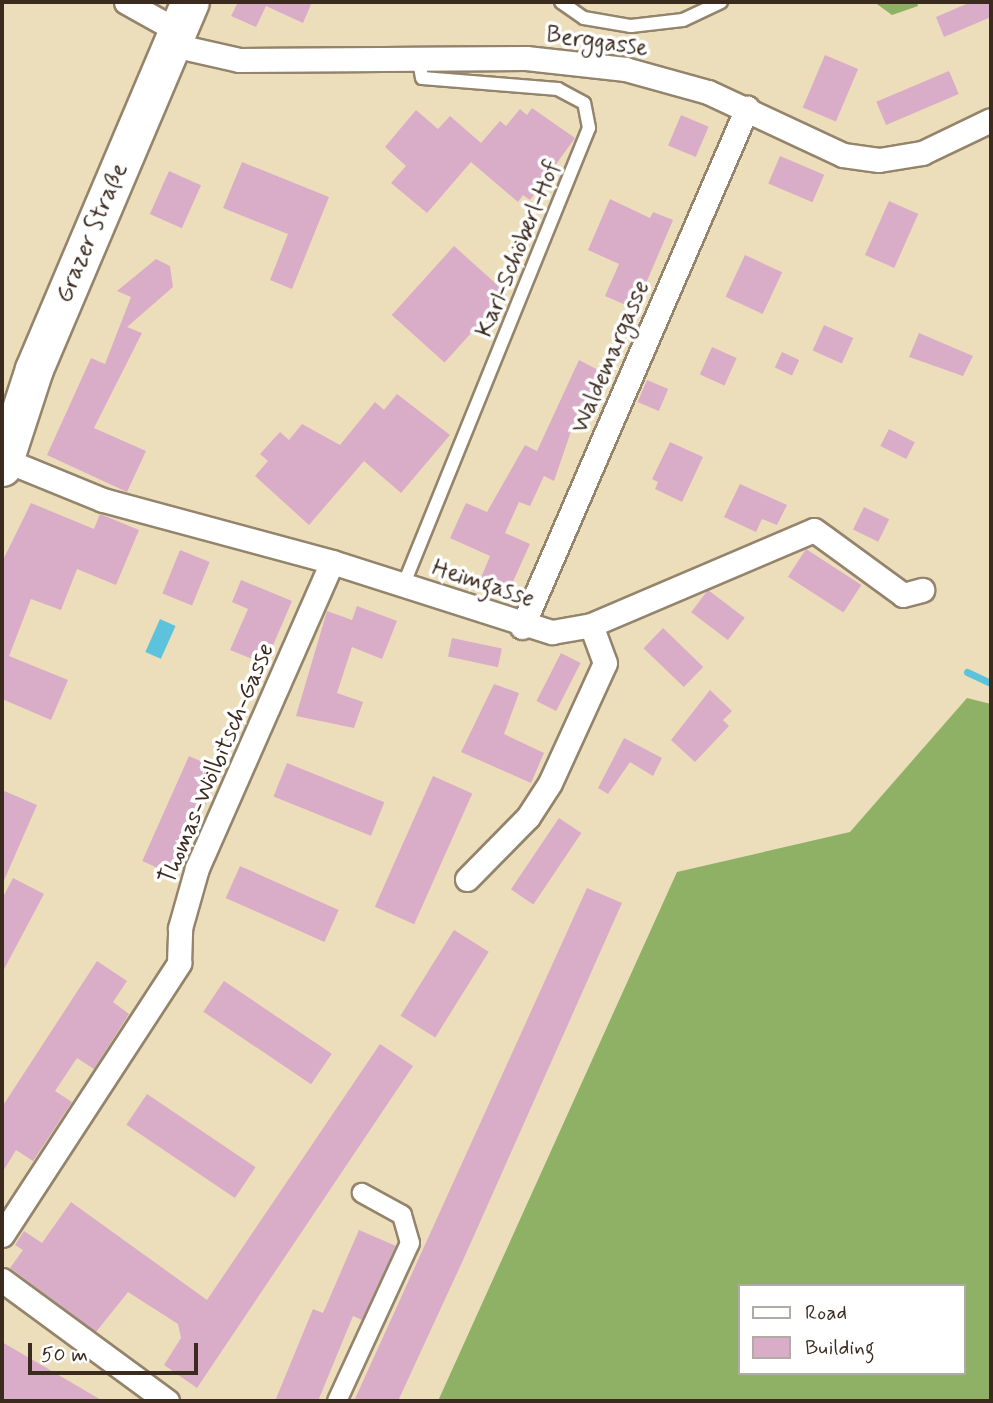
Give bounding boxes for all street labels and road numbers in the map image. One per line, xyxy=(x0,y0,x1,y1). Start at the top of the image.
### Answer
street label: Berggasse xyxy=(544,21,650,63)
street label: Karl-Schöberl-Hof xyxy=(470,156,568,342)
street label: Grazer Straße xyxy=(50,159,134,307)
street label: Waldemargasse xyxy=(566,276,656,438)
street label: Heimgasse xyxy=(428,554,538,614)
street label: Thomas-Wölbitsch-Gasse xyxy=(153,639,281,889)

